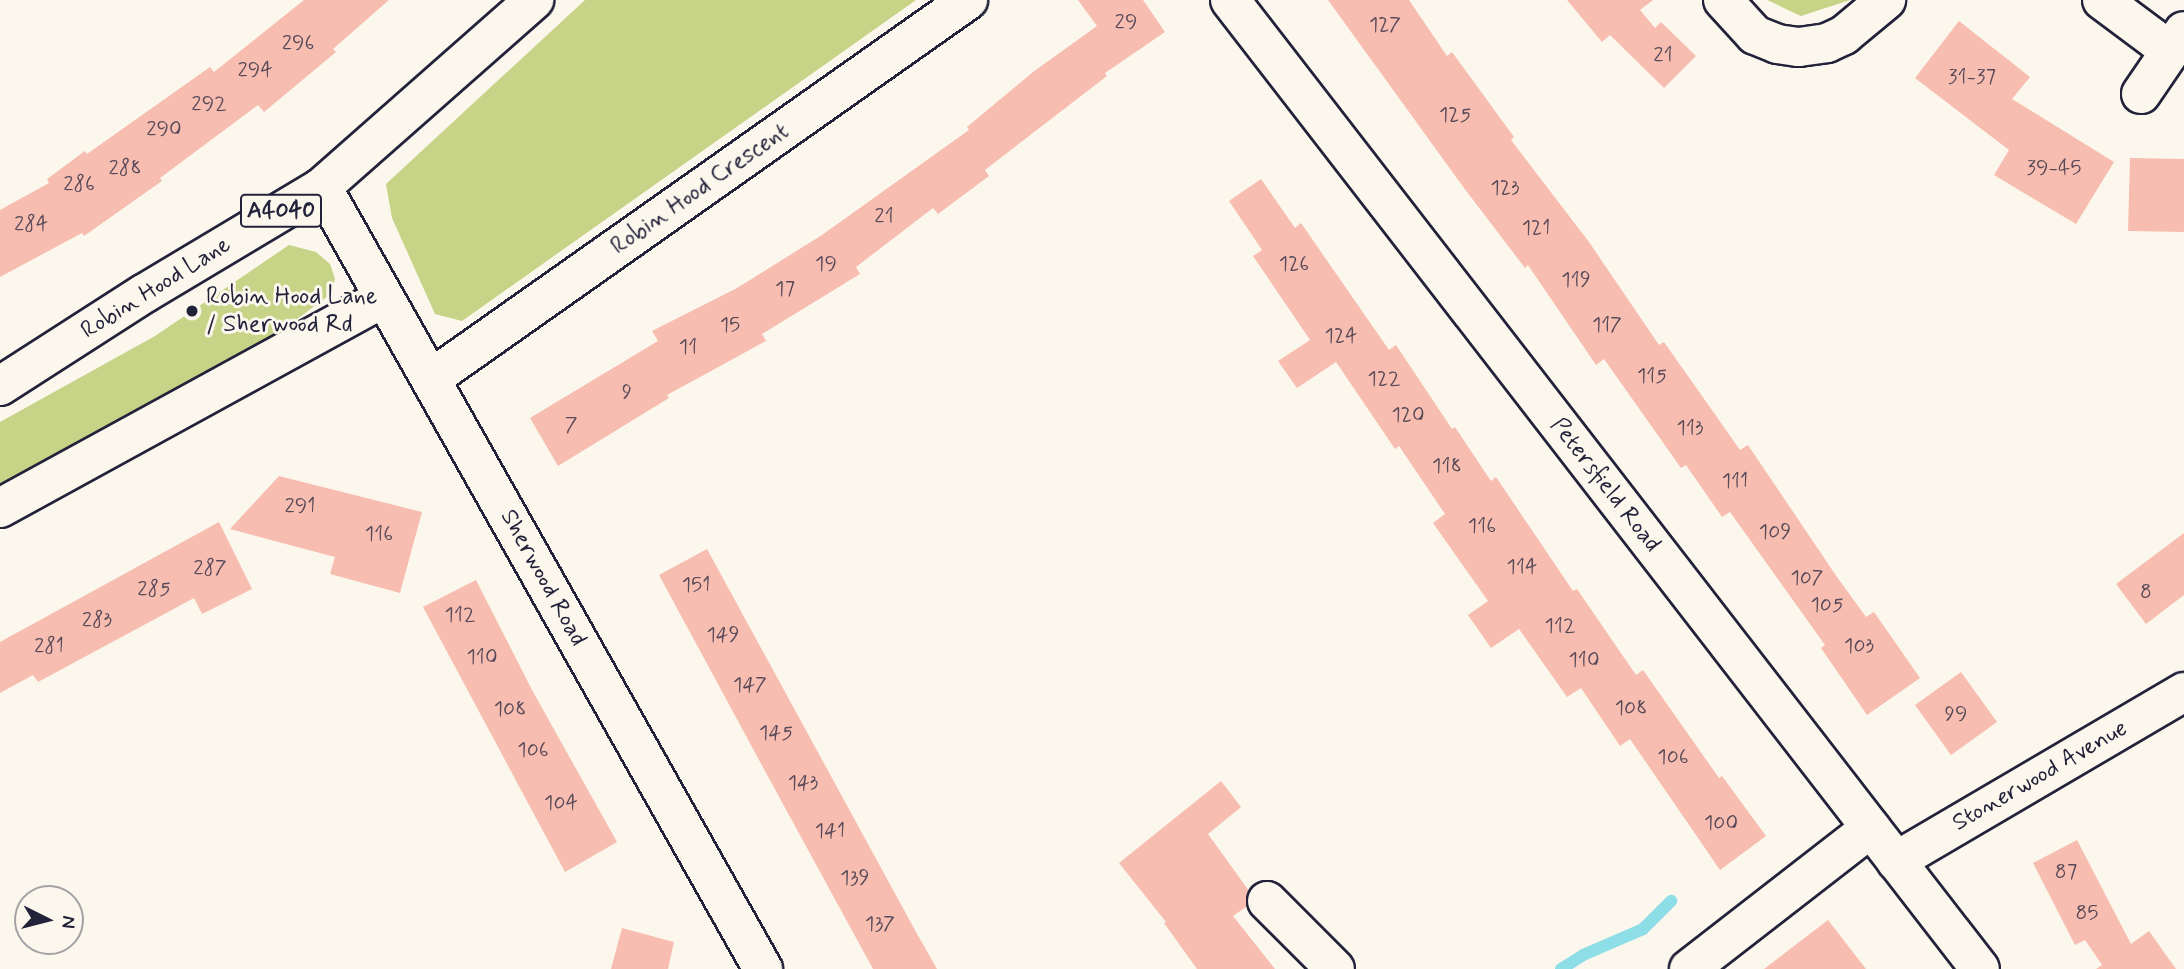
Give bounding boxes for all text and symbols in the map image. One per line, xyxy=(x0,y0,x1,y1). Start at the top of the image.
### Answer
house number: 29 xyxy=(1115,9,1137,35)
house number: 127 xyxy=(1369,12,1401,38)
house number: 296 xyxy=(282,30,314,56)
house number: 21 xyxy=(1653,42,1673,68)
house number: 294 xyxy=(237,57,273,83)
house number: 31-37 xyxy=(1948,64,1996,90)
house number: 292 xyxy=(191,91,227,117)
house number: 125 xyxy=(1439,102,1471,128)
house number: 290 xyxy=(146,116,182,142)
street label: Robin Hood Crescent xyxy=(604,116,796,262)
house number: 288 xyxy=(108,155,142,181)
house number: 39-45 xyxy=(2027,155,2081,181)
house number: 286 xyxy=(63,171,95,197)
house number: 123 xyxy=(1490,175,1520,201)
road number: A4040 xyxy=(239,192,323,230)
house number: 21 xyxy=(874,203,894,229)
house number: 284 xyxy=(14,211,48,237)
house number: 121 xyxy=(1522,215,1550,241)
street label: Robin Hood Lane xyxy=(75,230,237,346)
house number: 19 xyxy=(815,251,837,277)
house number: 126 xyxy=(1279,251,1309,277)
house number: 119 xyxy=(1561,267,1591,293)
house number: 17 xyxy=(775,276,795,302)
place label: Robin Hood Lane / Sherwood Rd xyxy=(206,283,380,339)
marker: Robin Hood Lane / Sherwood Rd xyxy=(184,303,200,319)
house number: 15 xyxy=(720,312,740,338)
house number: 117 xyxy=(1592,312,1622,338)
house number: 124 xyxy=(1325,323,1357,349)
house number: 11 xyxy=(679,334,697,360)
house number: 115 xyxy=(1637,363,1667,389)
house number: 122 xyxy=(1368,366,1400,392)
house number: 9 xyxy=(622,379,632,405)
house number: 120 xyxy=(1391,402,1425,428)
house number: 7 xyxy=(565,412,577,438)
street label: Petersfield Road xyxy=(1544,413,1666,557)
house number: 113 xyxy=(1677,415,1703,441)
house number: 118 xyxy=(1432,453,1462,479)
house number: 111 xyxy=(1722,468,1748,494)
house number: 291 xyxy=(285,493,315,519)
street label: Sherwood Road xyxy=(494,505,592,651)
house number: 116 xyxy=(1468,513,1496,539)
house number: 109 xyxy=(1759,519,1791,545)
house number: 116 xyxy=(365,521,393,547)
house number: 114 xyxy=(1507,554,1537,580)
house number: 287 xyxy=(193,555,227,581)
house number: 107 xyxy=(1790,565,1824,591)
house number: 151 xyxy=(682,572,710,598)
house number: 285 xyxy=(137,576,171,602)
house number: 8 xyxy=(2140,579,2152,605)
house number: 105 xyxy=(1810,592,1844,618)
house number: 112 xyxy=(445,602,475,628)
house number: 283 xyxy=(82,607,112,633)
house number: 112 xyxy=(1545,613,1575,639)
house number: 149 xyxy=(706,622,740,648)
house number: 281 xyxy=(34,633,64,659)
house number: 103 xyxy=(1844,633,1874,659)
house number: 110 xyxy=(466,644,498,670)
house number: 110 xyxy=(1568,647,1600,673)
house number: 147 xyxy=(733,672,767,698)
house number: 108 xyxy=(1615,695,1647,721)
house number: 108 xyxy=(494,696,526,722)
house number: 99 xyxy=(1945,701,1967,727)
street label: Stonerwood Avenue xyxy=(1946,713,2134,839)
house number: 145 xyxy=(759,720,793,746)
house number: 106 xyxy=(517,737,549,763)
house number: 106 xyxy=(1657,744,1689,770)
house number: 143 xyxy=(788,770,818,796)
house number: 104 xyxy=(544,790,578,816)
house number: 100 xyxy=(1704,810,1738,836)
house number: 141 xyxy=(815,818,845,844)
house number: 87 xyxy=(2055,859,2077,885)
house number: 139 xyxy=(840,865,870,891)
north arrow xyxy=(14,885,84,955)
house number: 85 xyxy=(2075,900,2099,926)
house number: 137 xyxy=(865,911,895,937)
text: N xyxy=(55,914,81,930)

